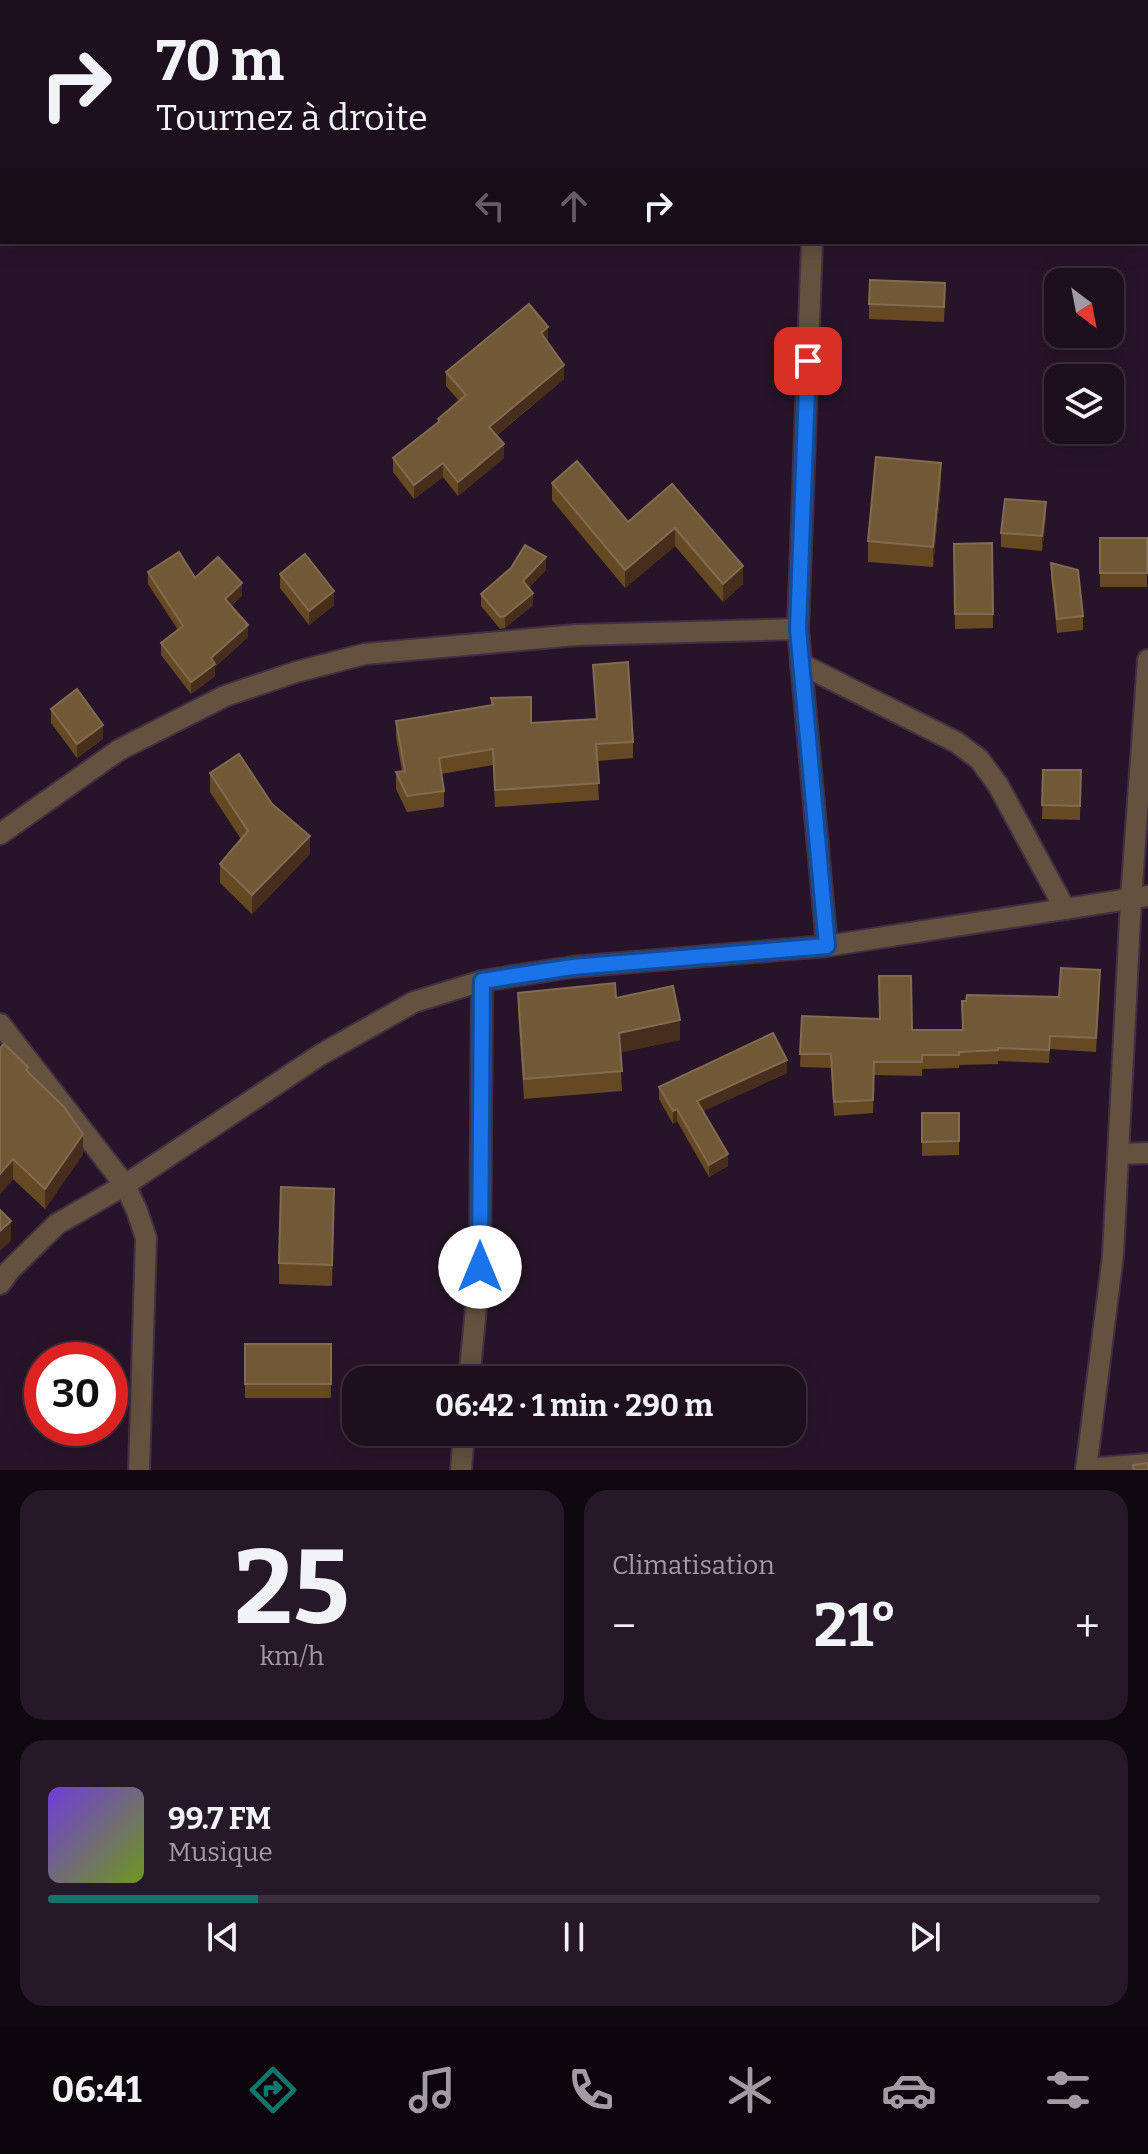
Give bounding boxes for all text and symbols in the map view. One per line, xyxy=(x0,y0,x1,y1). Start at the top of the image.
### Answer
text: 70 m xyxy=(156,28,284,95)
icon: right xyxy=(24,32,128,136)
text: Tournez à droite xyxy=(156,96,428,140)
icon: left xyxy=(468,184,512,228)
icon: ahead xyxy=(552,184,596,228)
icon: right xyxy=(636,184,680,228)
north arrow xyxy=(1044,268,1124,348)
map controls xyxy=(1044,268,1124,444)
pin xyxy=(774,327,842,395)
icon: arrive xyxy=(786,339,830,383)
button: layers xyxy=(1044,364,1124,444)
position arrow xyxy=(438,1225,522,1309)
speed limit sign: 30 xyxy=(24,1342,128,1446)
text: 06:42 · 1 min · 290 m xyxy=(435,1388,713,1424)
text: 25 xyxy=(234,1526,350,1651)
text: Climatisation xyxy=(612,1550,775,1581)
text: 21° xyxy=(814,1590,897,1662)
text: − xyxy=(612,1600,636,1653)
text: + xyxy=(1075,1600,1100,1653)
text: km/h xyxy=(260,1641,324,1672)
text: 99.7 FM xyxy=(168,1801,271,1837)
text: Musique xyxy=(168,1837,273,1868)
icon: previous xyxy=(201,1915,245,1959)
icon: pause xyxy=(552,1915,596,1959)
icon: next xyxy=(903,1915,947,1959)
icon: directions xyxy=(245,2062,301,2118)
icon: music xyxy=(404,2062,460,2118)
icon: phone xyxy=(563,2062,619,2118)
icon: climate xyxy=(722,2062,778,2118)
icon: car xyxy=(881,2062,937,2118)
icon: filters xyxy=(1040,2062,1096,2118)
text: 06:41 xyxy=(52,2068,142,2112)

